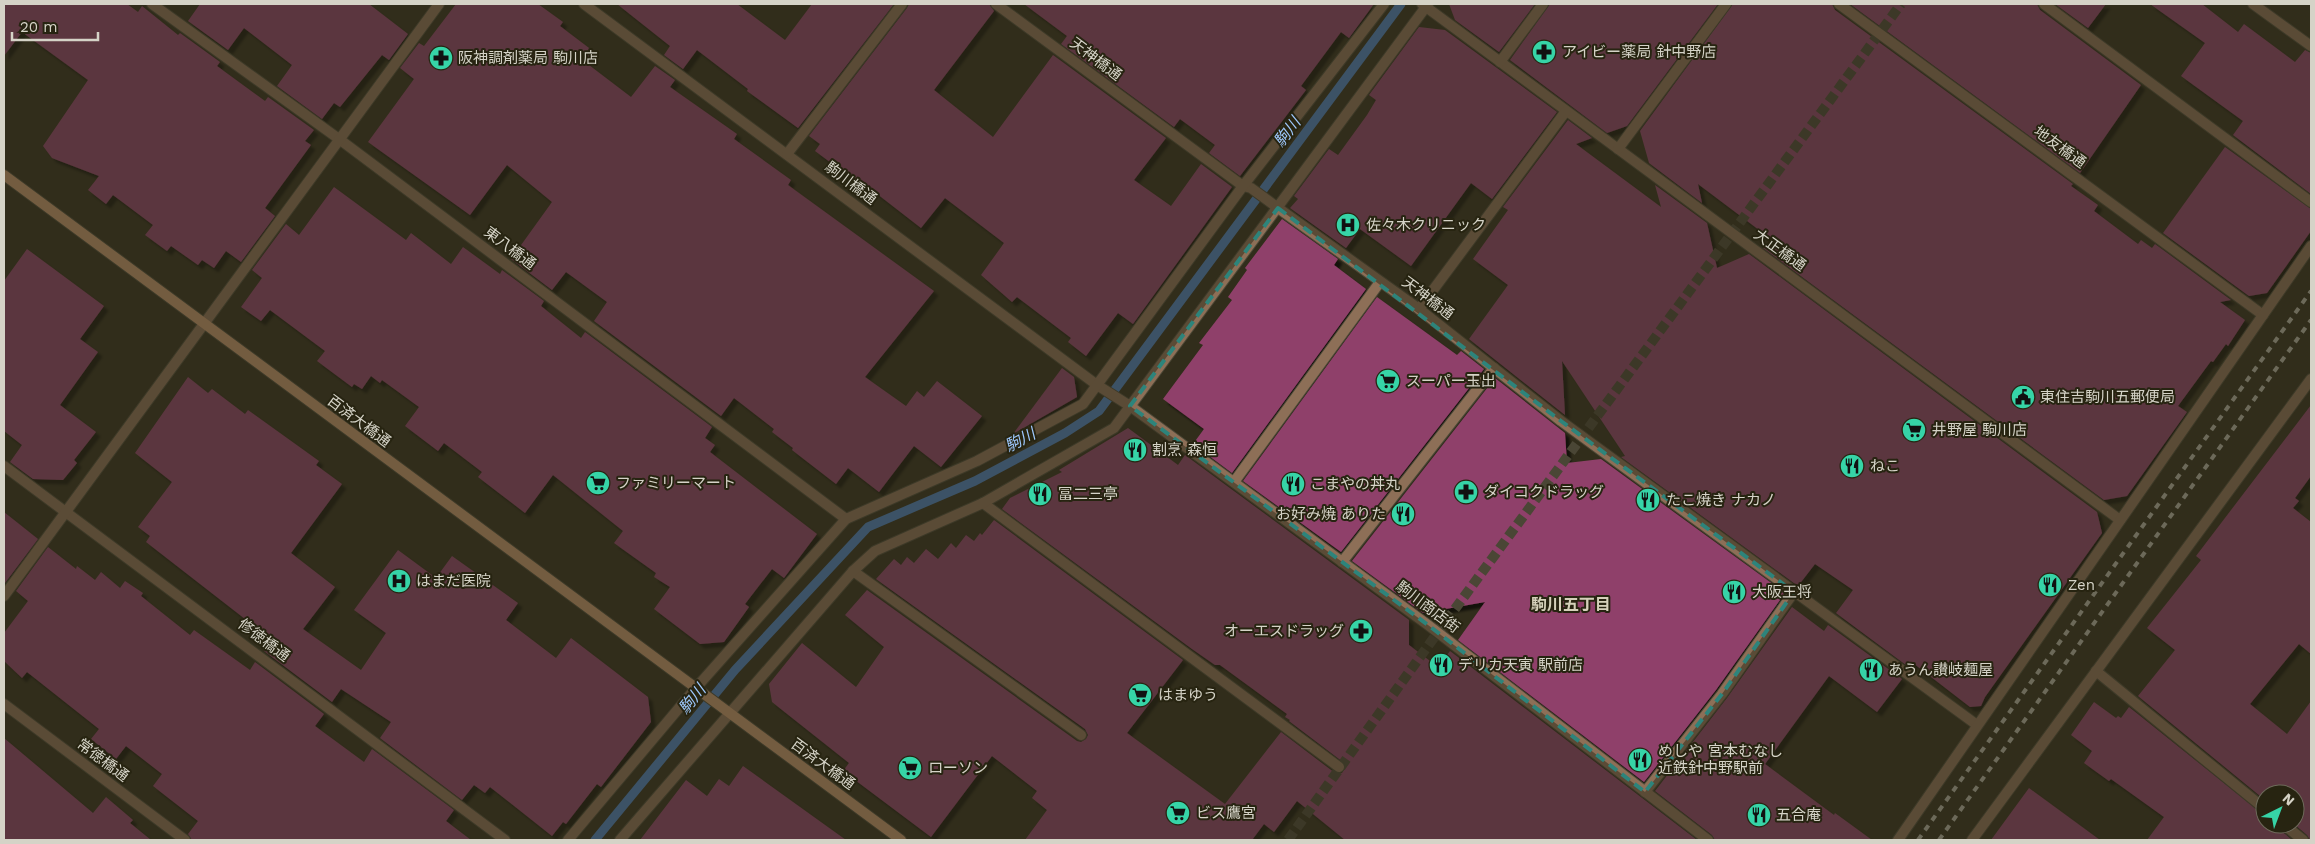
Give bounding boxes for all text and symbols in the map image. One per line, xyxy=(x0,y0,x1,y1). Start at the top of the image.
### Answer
scale bar xyxy=(12,10,99,42)
text: 20 m xyxy=(20,18,58,36)
street label: 天神橋通 xyxy=(1067,34,1125,84)
pharmacy icon: アイビー薬局 針中野店 xyxy=(1531,39,1557,65)
place label: アイビー薬局 針中野店 xyxy=(1562,43,1716,61)
pharmacy icon: 阪神調剤薬局 駒川店 xyxy=(428,45,454,71)
place label: 阪神調剤薬局 駒川店 xyxy=(458,49,598,67)
water label: 駒川 xyxy=(1270,112,1305,151)
street label: 地友橋通 xyxy=(2030,122,2090,172)
street label: 駒川橋通 xyxy=(822,158,880,208)
hospital icon: 佐々木クリニック xyxy=(1335,212,1361,238)
place label: 佐々木クリニック xyxy=(1366,216,1486,234)
street label: 東八橋通 xyxy=(481,223,539,273)
street label: 大正橋通 xyxy=(1750,225,1810,275)
street label: 天神橋通 xyxy=(1399,273,1457,323)
supermarket icon: スーパー玉出 xyxy=(1375,368,1401,394)
place label: スーパー玉出 xyxy=(1406,372,1496,390)
public building icon: 東住吉駒川五郵便局 xyxy=(2010,384,2036,410)
place label: 東住吉駒川五郵便局 xyxy=(2040,388,2175,406)
street label: 百済大橋通 xyxy=(324,391,394,451)
supermarket icon: 井野屋 駒川店 xyxy=(1901,417,1927,443)
place label: 井野屋 駒川店 xyxy=(1932,421,2027,439)
water label: 駒川 xyxy=(1001,423,1040,456)
restaurant icon: 割烹 森恒 xyxy=(1122,437,1148,463)
place label: 割烹 森恒 xyxy=(1152,441,1217,459)
restaurant icon: ねこ xyxy=(1839,453,1865,479)
place label: ねこ xyxy=(1870,457,1900,475)
supermarket icon: ファミリーマート xyxy=(585,470,611,496)
restaurant icon: こまやの丼丸 xyxy=(1280,471,1306,497)
place label: ファミリーマート xyxy=(616,474,736,492)
place label: こまやの丼丸 xyxy=(1310,475,1400,493)
pharmacy icon: ダイコクドラッグ xyxy=(1453,479,1479,505)
restaurant icon: 冨二三亭 xyxy=(1027,481,1053,507)
place label: ダイコクドラッグ xyxy=(1484,483,1604,501)
place label: 冨二三亭 xyxy=(1058,485,1118,503)
restaurant icon: たこ焼き ナカノ xyxy=(1635,487,1661,513)
place label: たこ焼き ナカノ xyxy=(1666,491,1776,509)
restaurant icon: お好み焼 ありた xyxy=(1390,501,1416,527)
place label: お好み焼 ありた xyxy=(1276,505,1386,523)
hospital icon: はまだ医院 xyxy=(386,568,412,594)
place label: はまだ医院 xyxy=(416,572,491,590)
restaurant icon: Zen xyxy=(2037,572,2063,598)
place label: Zen xyxy=(2068,576,2095,594)
street label: 駒川商店街 xyxy=(1393,577,1463,637)
restaurant icon: 大阪王将 xyxy=(1721,579,1747,605)
place label: 大阪王将 xyxy=(1752,583,1812,601)
district label: 駒川五丁目 xyxy=(1531,595,1611,614)
street label: 修徳橋通 xyxy=(235,615,293,665)
pharmacy icon: オーエスドラッグ xyxy=(1348,618,1374,644)
place label: オーエスドラッグ xyxy=(1224,622,1344,640)
restaurant icon: デリカ天寅 駅前店 xyxy=(1428,652,1454,678)
place label: デリカ天寅 駅前店 xyxy=(1458,656,1583,674)
restaurant icon: あうん讃岐麺屋 xyxy=(1858,657,1884,683)
place label: あうん讃岐麺屋 xyxy=(1888,661,1993,679)
water label: 駒川 xyxy=(675,679,711,717)
supermarket icon: はまゆう xyxy=(1127,682,1153,708)
place label: はまゆう xyxy=(1158,686,1218,704)
street label: 常徳橋通 xyxy=(74,735,132,785)
street label: 百済大橋通 xyxy=(787,735,859,793)
place label: めしや 宮本むなし 近鉄針中野駅前 xyxy=(1658,742,1783,777)
restaurant icon: めしや 宮本むなし 近鉄針中野駅前 xyxy=(1627,747,1653,773)
supermarket icon: ローソン xyxy=(897,755,923,781)
place label: ローソン xyxy=(928,759,988,777)
north arrow xyxy=(2255,784,2305,834)
text: N xyxy=(2279,790,2298,809)
supermarket icon: ビス鷹宮 xyxy=(1165,800,1191,826)
restaurant icon: 五合庵 xyxy=(1746,802,1772,828)
place label: ビス鷹宮 xyxy=(1196,804,1256,822)
place label: 五合庵 xyxy=(1776,806,1821,824)

